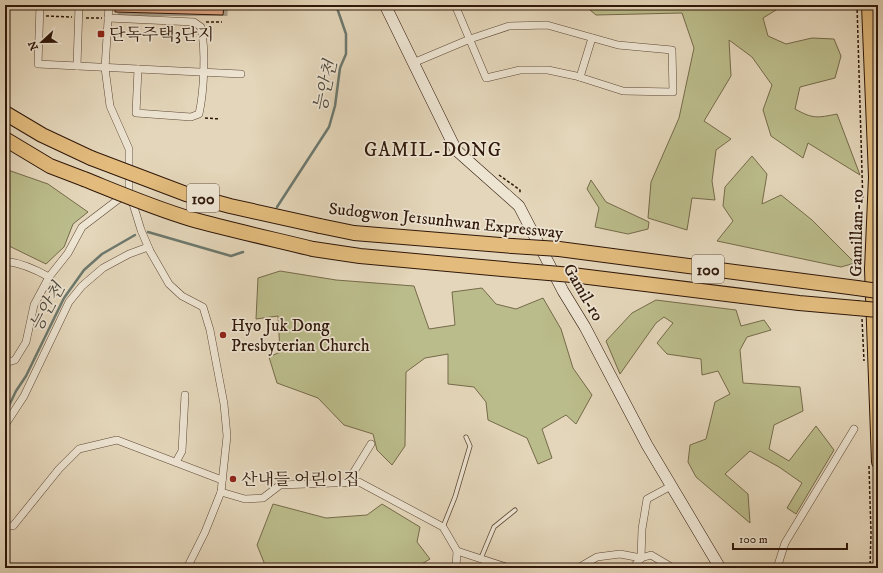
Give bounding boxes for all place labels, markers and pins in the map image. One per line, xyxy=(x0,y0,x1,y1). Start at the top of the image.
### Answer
place label: 단독주택3단지 xyxy=(109,24,214,46)
marker: 단독주택3단지 xyxy=(96,29,106,39)
place label: Hyo Juk Dong Presbyterian Church xyxy=(231,315,370,357)
marker: Hyo Juk Dong Presbyterian Church xyxy=(218,330,228,340)
place label: 산내들 어린이집 xyxy=(241,469,360,491)
marker: 산내들 어린이집 xyxy=(228,474,238,484)

